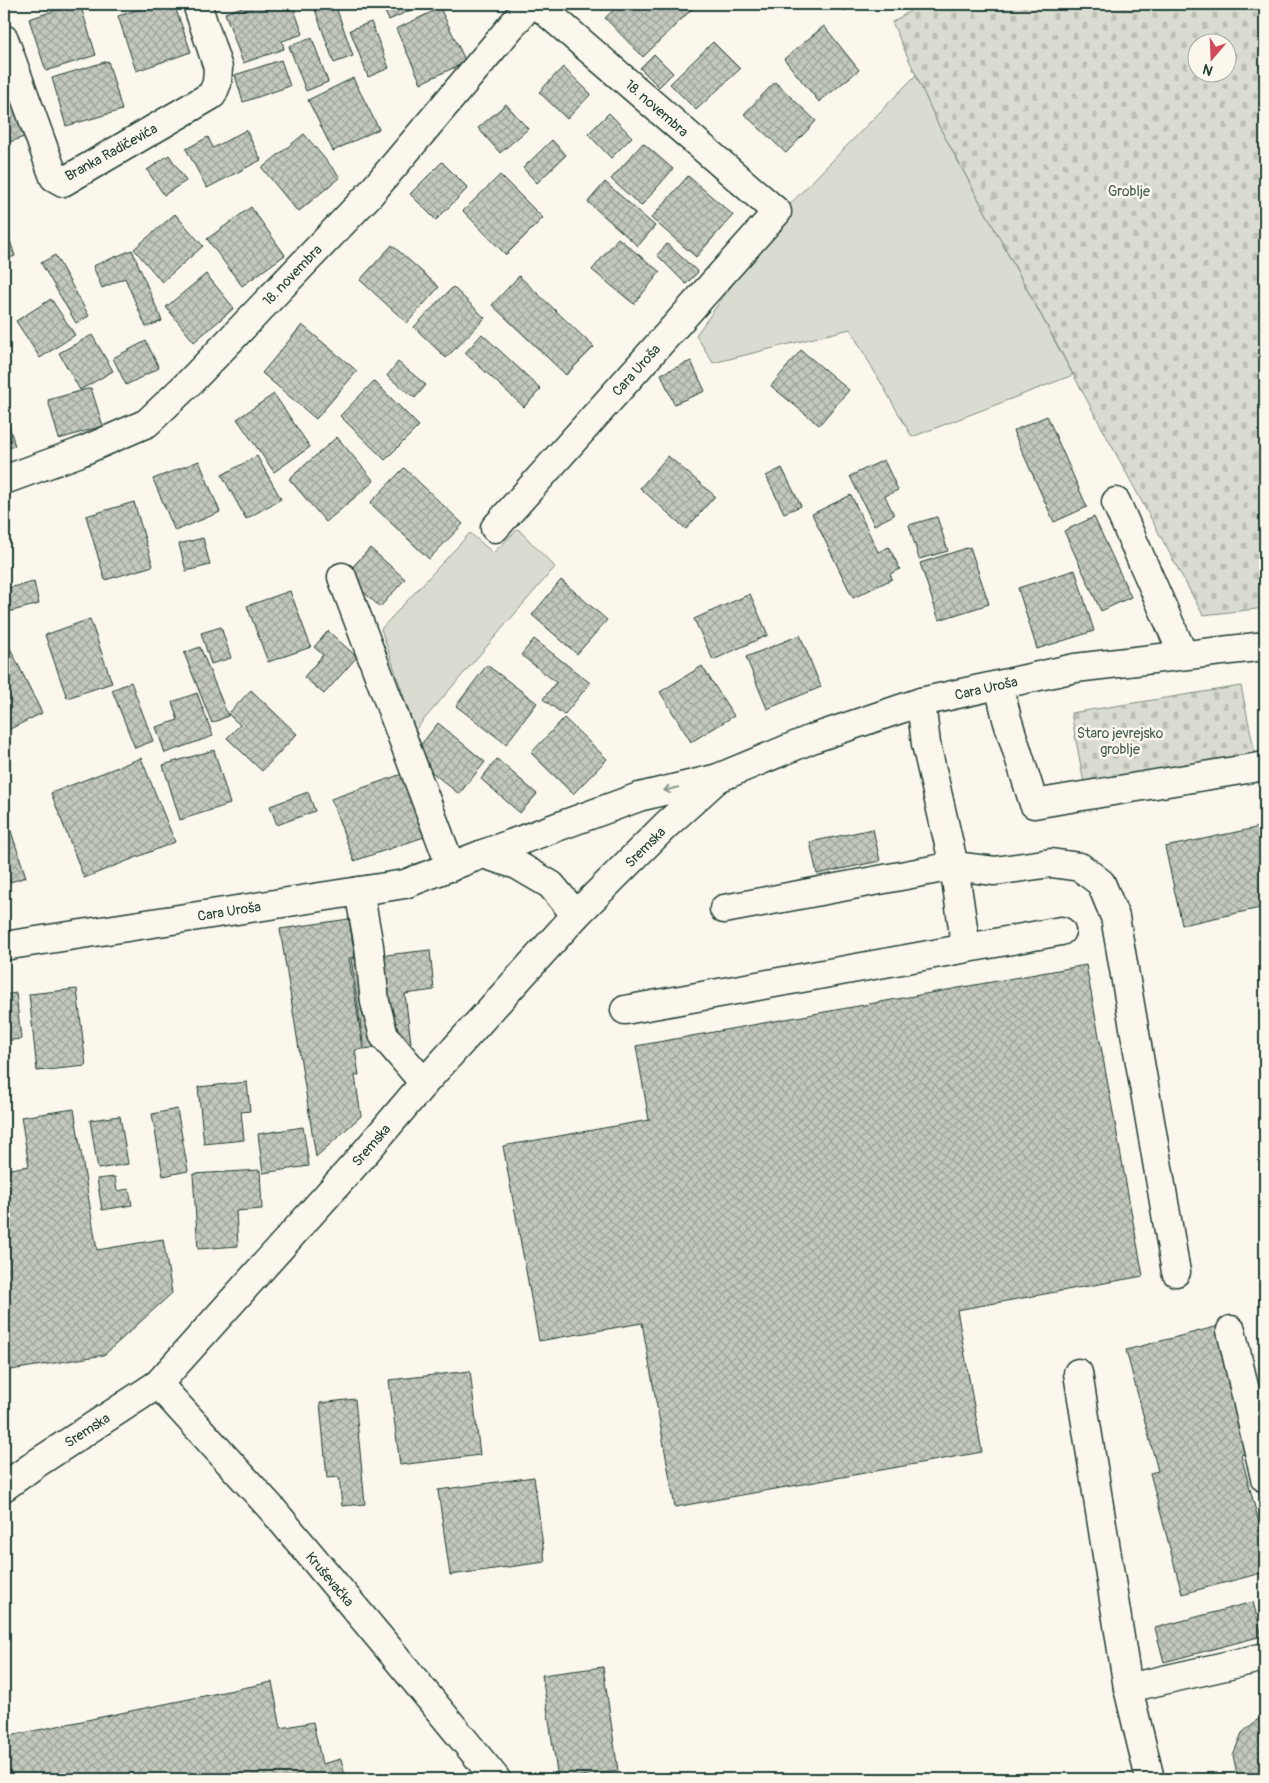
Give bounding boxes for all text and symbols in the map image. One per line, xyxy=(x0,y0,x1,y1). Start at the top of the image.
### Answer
north arrow xyxy=(1186,32,1236,82)
text: N xyxy=(1201,60,1215,79)
street label: 18. novembra xyxy=(622,76,692,140)
street label: Branka Radičevića xyxy=(62,120,160,185)
park label: Groblje xyxy=(1108,183,1150,200)
street label: 18. novembra xyxy=(259,241,326,309)
street label: Cara Uroša xyxy=(609,341,664,400)
street label: Cara Uroša xyxy=(953,673,1019,704)
park label: Staro jevrejsko groblje xyxy=(1077,725,1164,758)
one-way arrow xyxy=(663,785,679,794)
street label: Sremska xyxy=(621,823,669,871)
street label: Cara Uroša xyxy=(196,898,262,925)
street label: Sremska xyxy=(348,1121,394,1170)
street label: Sremska xyxy=(61,1410,113,1451)
street label: Kruševačka xyxy=(302,1549,357,1610)

